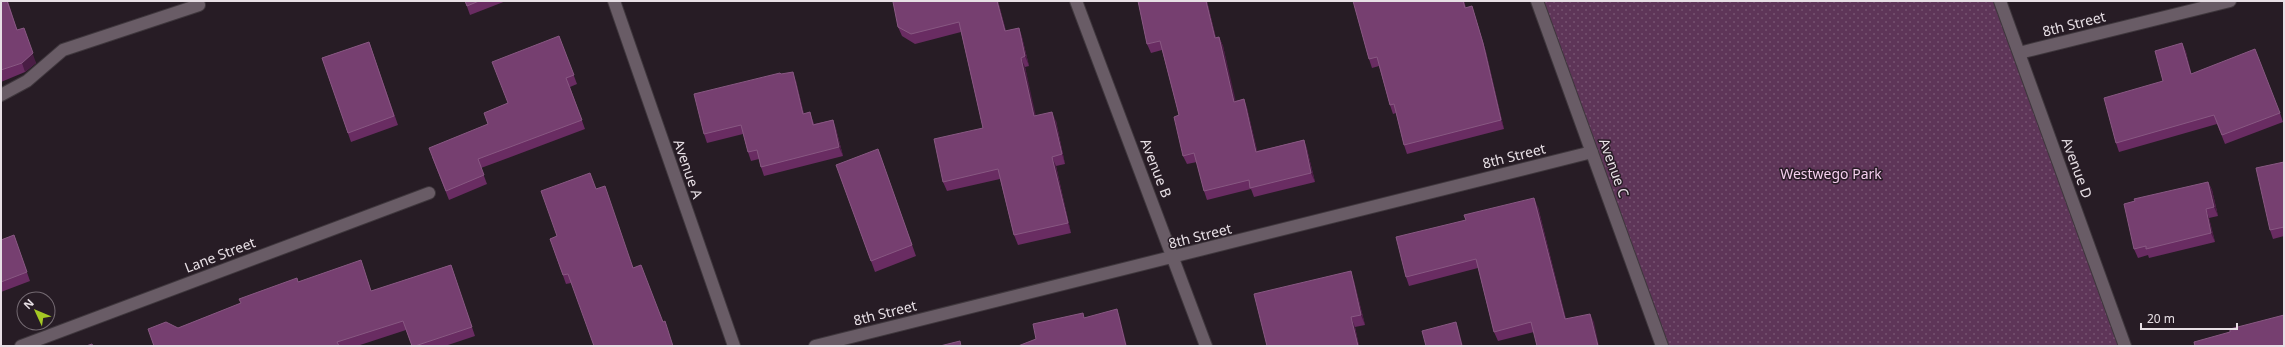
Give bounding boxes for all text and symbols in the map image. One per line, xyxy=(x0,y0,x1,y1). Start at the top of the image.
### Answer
street label: 8th Street xyxy=(2040,7,2107,41)
street label: Avenue D xyxy=(2058,135,2097,201)
street label: Avenue B xyxy=(1137,136,1176,200)
street label: Avenue C xyxy=(1595,136,1634,200)
street label: Avenue A xyxy=(669,137,708,201)
street label: 8th Street xyxy=(1480,139,1547,173)
park label: Westwego Park xyxy=(1780,164,1882,183)
street label: 8th Street xyxy=(1166,219,1233,253)
street label: Lane Street xyxy=(182,232,258,277)
north arrow xyxy=(16,291,56,331)
text: N xyxy=(20,295,37,312)
street label: 8th Street xyxy=(851,296,918,330)
scale bar xyxy=(2141,305,2237,331)
text: 20 m xyxy=(2147,310,2175,327)

